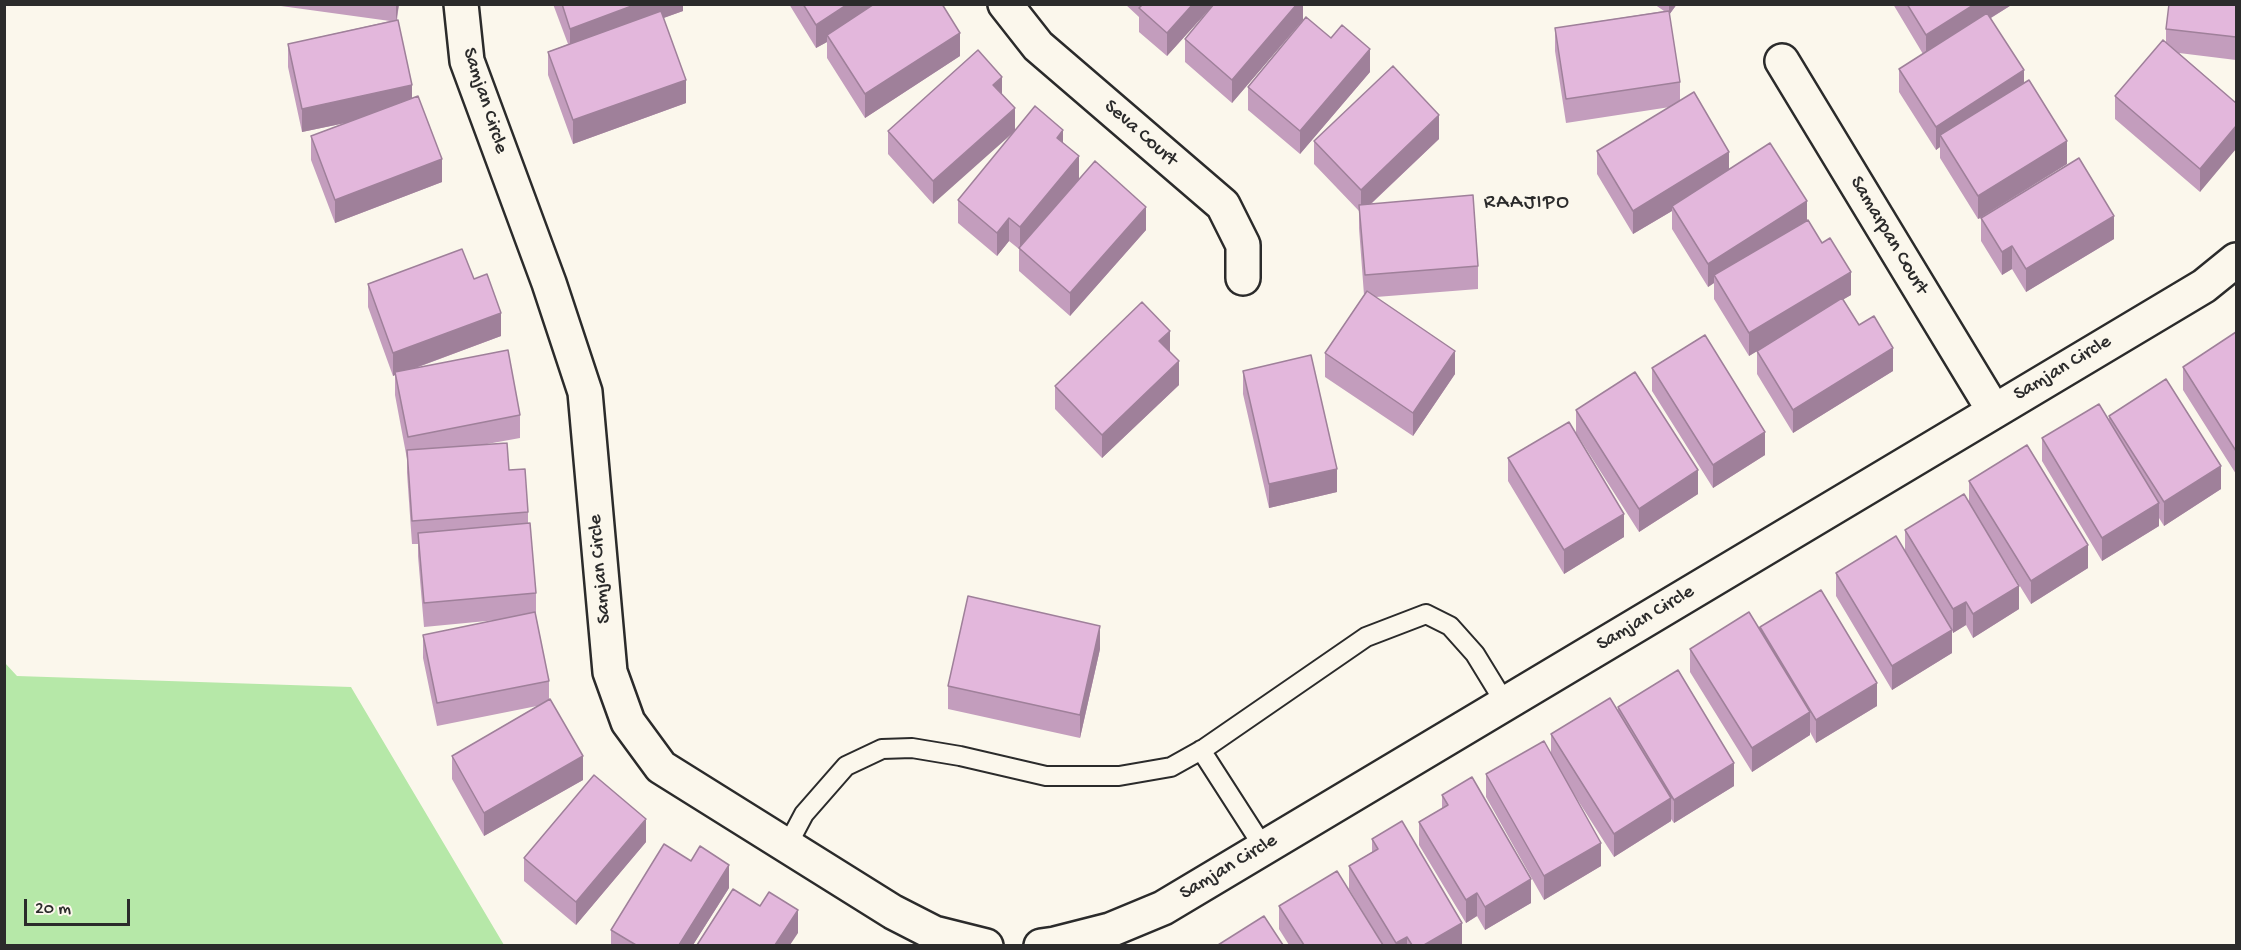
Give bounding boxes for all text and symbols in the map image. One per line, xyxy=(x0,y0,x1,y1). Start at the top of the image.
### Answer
street label: Samjan Circle xyxy=(456,45,512,157)
street label: Seva Court xyxy=(1098,95,1182,173)
street label: Samarpan Court xyxy=(1843,172,1933,300)
district label: RAAJIPO xyxy=(1484,191,1570,217)
street label: Samjan Circle xyxy=(2010,331,2116,407)
street label: Samjan Circle xyxy=(584,513,618,625)
street label: Samjan Circle xyxy=(1593,581,1699,657)
street label: Samjan Circle xyxy=(1176,830,1282,906)
scale bar xyxy=(27,887,134,925)
text: 20 m xyxy=(35,899,71,920)

